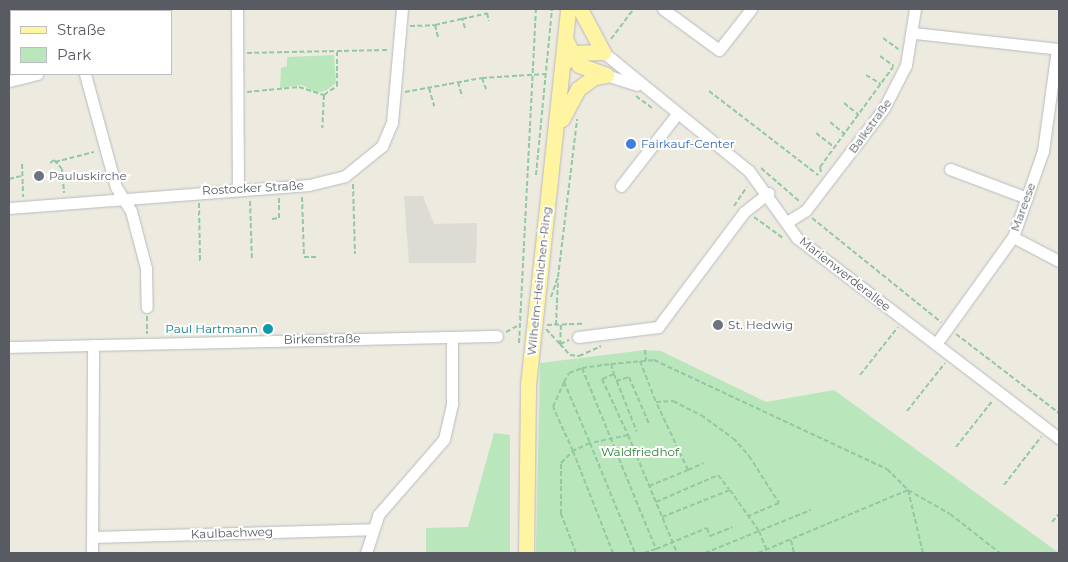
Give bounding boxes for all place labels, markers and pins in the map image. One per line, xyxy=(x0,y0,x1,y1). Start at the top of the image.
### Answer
place label: Fairkauf-Center xyxy=(641,137,734,151)
marker: Fairkauf-Center xyxy=(625,138,637,150)
place label: Pauluskirche xyxy=(49,169,127,183)
marker: Pauluskirche xyxy=(33,170,45,182)
place label: St. Hedwig xyxy=(728,318,793,332)
marker: St. Hedwig xyxy=(712,319,724,331)
place label: Paul Hartmann xyxy=(165,322,258,336)
marker: Paul Hartmann xyxy=(262,323,274,335)

